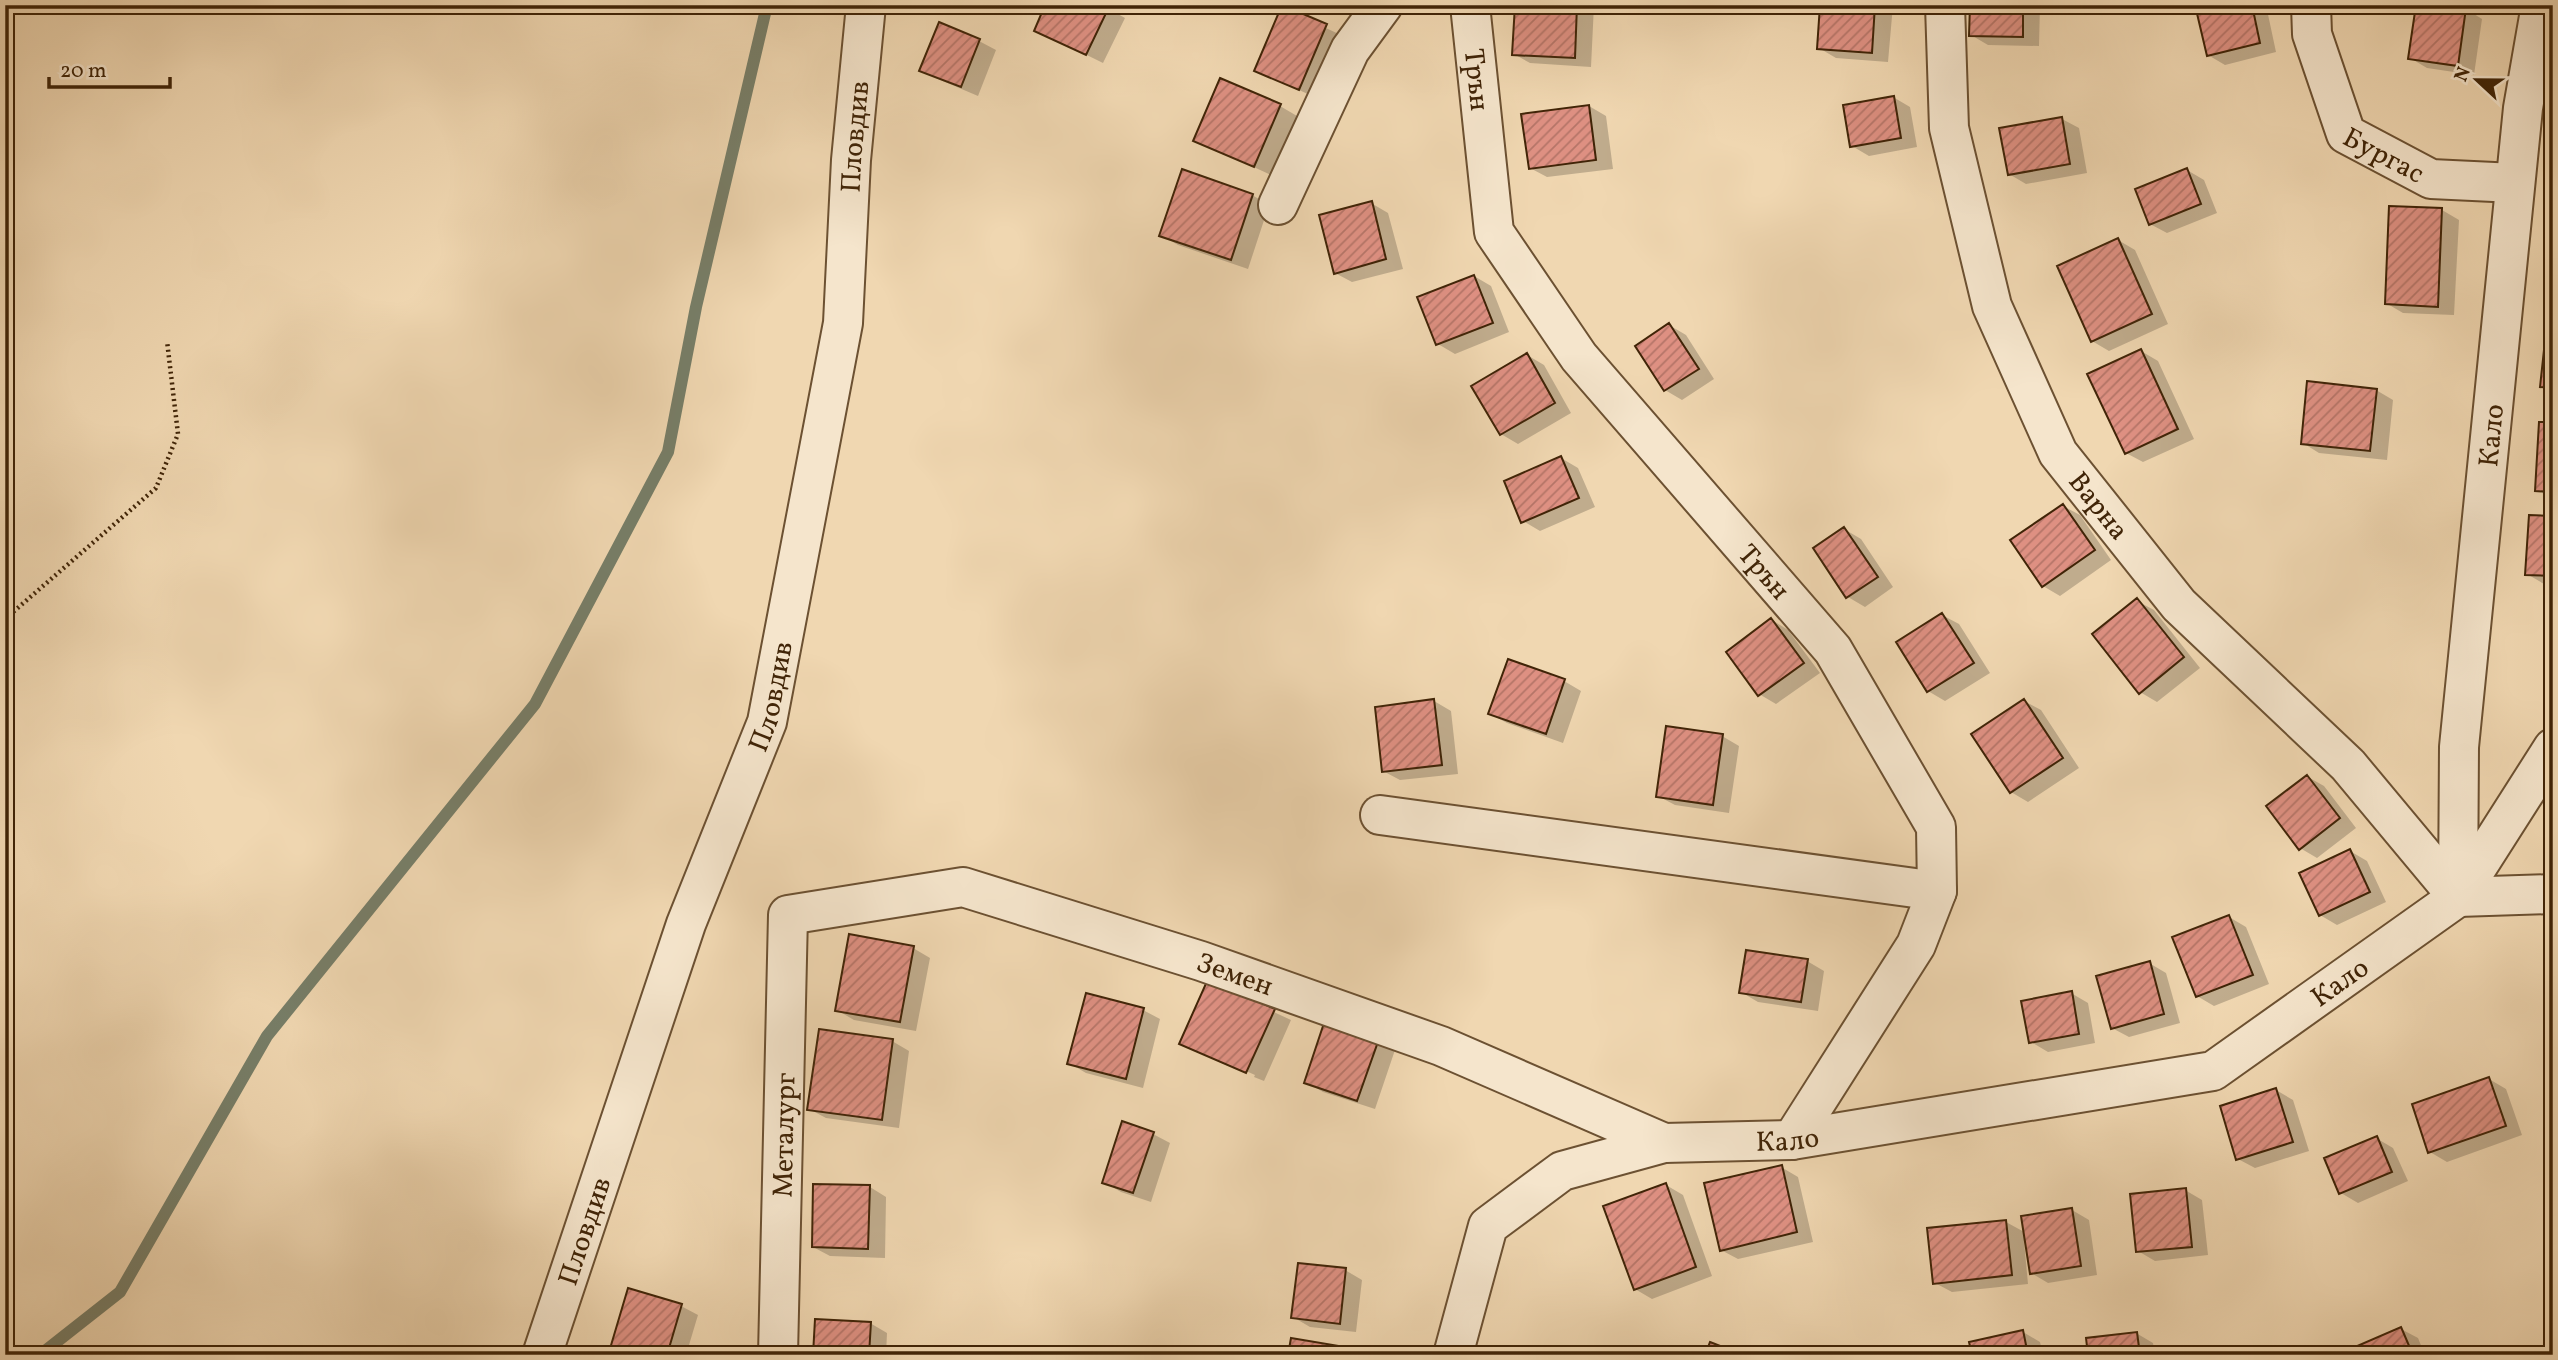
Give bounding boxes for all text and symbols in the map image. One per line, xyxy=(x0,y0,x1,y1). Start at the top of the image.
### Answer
scale bar xyxy=(49,46,170,90)
north arrow xyxy=(2442,46,2512,116)
street label: Трън xyxy=(1453,47,1498,113)
text: 20 m xyxy=(60,57,106,86)
text: N xyxy=(2448,63,2478,86)
street label: Пловдив xyxy=(832,79,881,194)
street label: Бургас xyxy=(2336,119,2431,194)
street label: Кало xyxy=(2470,402,2515,469)
street label: Варна xyxy=(2058,464,2137,549)
street label: Трън xyxy=(1728,536,1798,609)
street label: Пловдив xyxy=(740,638,804,758)
street label: Земен xyxy=(1191,944,1278,1007)
street label: Кало xyxy=(2304,949,2378,1018)
street label: Металург xyxy=(765,1072,806,1198)
street label: Кало xyxy=(1755,1119,1822,1163)
street label: Пловдив xyxy=(550,1172,622,1291)

